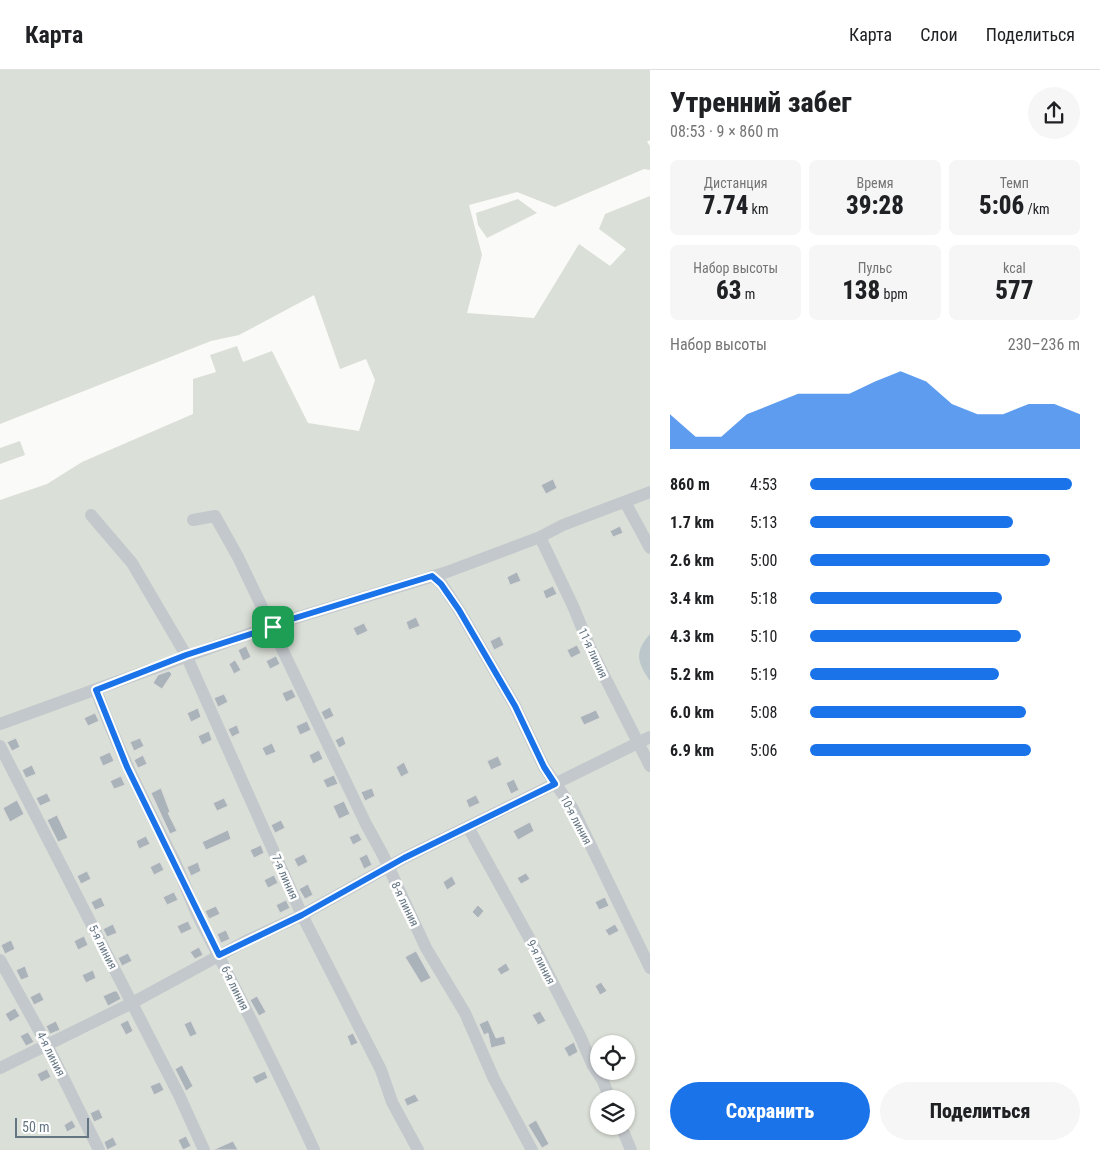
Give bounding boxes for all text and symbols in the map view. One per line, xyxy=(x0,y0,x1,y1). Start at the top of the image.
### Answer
text: Карта xyxy=(25,21,83,49)
text: Карта xyxy=(849,24,892,45)
text: Слои xyxy=(920,24,958,45)
text: Поделиться xyxy=(986,24,1075,45)
text: Утренний забег xyxy=(670,86,852,119)
button: share xyxy=(1028,87,1080,139)
text: 08:53 · 9 × 860 m xyxy=(670,122,779,141)
text: Дистанция xyxy=(704,175,768,191)
text: Время xyxy=(857,175,893,191)
text: Темп xyxy=(1000,175,1029,191)
text: 7.74 xyxy=(703,191,748,220)
text: 39:28 xyxy=(846,191,904,220)
text: 5:06 xyxy=(979,191,1024,220)
text: km xyxy=(748,201,768,217)
text: /km xyxy=(1024,201,1050,217)
text: Набор высоты xyxy=(693,260,778,276)
text: Пульс xyxy=(858,260,892,276)
text: kcal xyxy=(1003,260,1026,276)
text: 63 xyxy=(716,276,741,305)
text: 138 xyxy=(842,276,880,305)
text: 577 xyxy=(995,276,1033,305)
text: m xyxy=(741,286,755,302)
text: bpm xyxy=(880,286,908,302)
text: Набор высоты xyxy=(670,335,767,354)
text: 230–236 m xyxy=(1008,335,1080,354)
text: 860 m xyxy=(670,475,710,494)
text: 4:53 xyxy=(750,475,777,494)
text: 1.7 km xyxy=(670,513,714,532)
text: 5:13 xyxy=(750,513,777,532)
text: 2.6 km xyxy=(670,551,714,570)
text: 5:00 xyxy=(750,551,777,570)
text: 3.4 km xyxy=(670,589,714,608)
text: 5:18 xyxy=(750,589,777,608)
pin xyxy=(252,606,294,648)
icon: arrive xyxy=(259,613,287,641)
street label: 11-я линия xyxy=(575,626,611,680)
text: 4.3 km xyxy=(670,627,714,646)
text: 5:10 xyxy=(750,627,777,646)
text: 5.2 km xyxy=(670,665,714,684)
text: 5:19 xyxy=(750,665,777,684)
text: 6.0 km xyxy=(670,703,714,722)
text: 5:08 xyxy=(750,703,777,722)
text: 6.9 km xyxy=(670,741,714,760)
text: 5:06 xyxy=(750,741,777,760)
street label: 10-я линия xyxy=(557,793,595,847)
street label: 7-я линия xyxy=(269,852,301,902)
street label: 8-я линия xyxy=(388,880,422,928)
street label: 5-я линия xyxy=(86,923,120,971)
street label: 9-я линия xyxy=(524,938,558,986)
street label: 6-я линия xyxy=(218,964,252,1012)
street label: 4-я линия xyxy=(34,1030,68,1078)
map controls xyxy=(590,1035,635,1135)
button: locate xyxy=(590,1035,635,1080)
button: Сохранить xyxy=(670,1082,870,1140)
button: Поделиться xyxy=(880,1082,1080,1140)
button: layers xyxy=(590,1090,635,1135)
scale bar xyxy=(15,1115,89,1138)
text: 50 m xyxy=(22,1119,50,1135)

